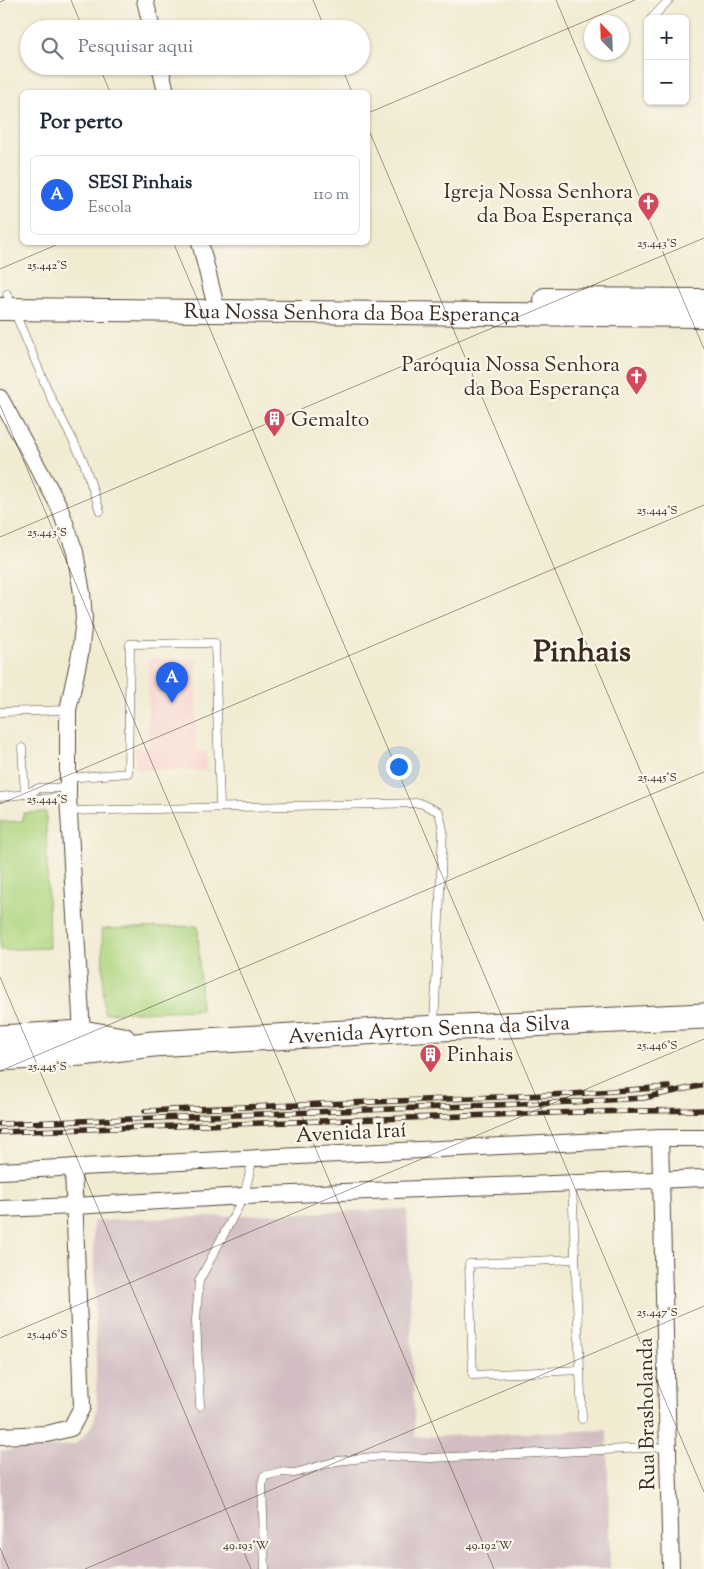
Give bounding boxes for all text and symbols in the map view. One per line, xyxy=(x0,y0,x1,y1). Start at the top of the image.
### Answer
north arrow xyxy=(584,15,629,60)
map controls xyxy=(644,15,689,105)
button: + xyxy=(644,15,689,60)
search box xyxy=(20,20,370,75)
icon: search xyxy=(38,34,66,62)
text: Pesquisar aqui xyxy=(78,34,193,61)
button: − xyxy=(644,60,689,105)
text: Por perto xyxy=(40,108,123,138)
text: SESI Pinhais xyxy=(88,170,192,197)
place label: Igreja Nossa Senhora da Boa Esperança xyxy=(444,178,633,232)
text: A xyxy=(51,184,64,207)
text: 110 m xyxy=(313,184,349,207)
church icon: Igreja Nossa Senhora da Boa Esperança xyxy=(637,191,661,222)
text: Escola xyxy=(88,197,132,220)
text: 25.443°S xyxy=(637,235,677,253)
text: 25.442°S xyxy=(27,257,67,275)
street label: Rua Nossa Senhora da Boa Esperança xyxy=(184,298,521,331)
place label: Paróquia Nossa Senhora da Boa Esperança xyxy=(401,351,620,405)
church icon: Paróquia Nossa Senhora da Boa Esperança xyxy=(624,364,648,395)
place label: Gemalto xyxy=(291,406,369,436)
building icon: Gemalto xyxy=(263,407,287,438)
text: 25.444°S xyxy=(636,502,678,520)
text: 25.443°S xyxy=(27,524,67,542)
district label: Pinhais xyxy=(533,631,631,676)
pin: A xyxy=(156,662,188,703)
your location xyxy=(386,754,412,780)
text: 25.445°S xyxy=(637,769,677,787)
text: 25.444°S xyxy=(26,791,68,809)
street label: Avenida Ayrton Senna da Silva xyxy=(287,1009,571,1053)
text: 25.446°S xyxy=(637,1037,677,1055)
place label: Pinhais xyxy=(447,1041,513,1071)
building icon: Pinhais xyxy=(419,1042,443,1073)
text: 25.445°S xyxy=(27,1058,67,1076)
street label: Avenida Iraí xyxy=(295,1116,407,1152)
text: 25.447°S xyxy=(636,1304,678,1322)
text: 25.446°S xyxy=(27,1326,67,1344)
street label: Rua Brasholanda xyxy=(632,1337,664,1490)
text: 49.193°W xyxy=(223,1537,270,1555)
text: 49.192°W xyxy=(466,1537,513,1555)

